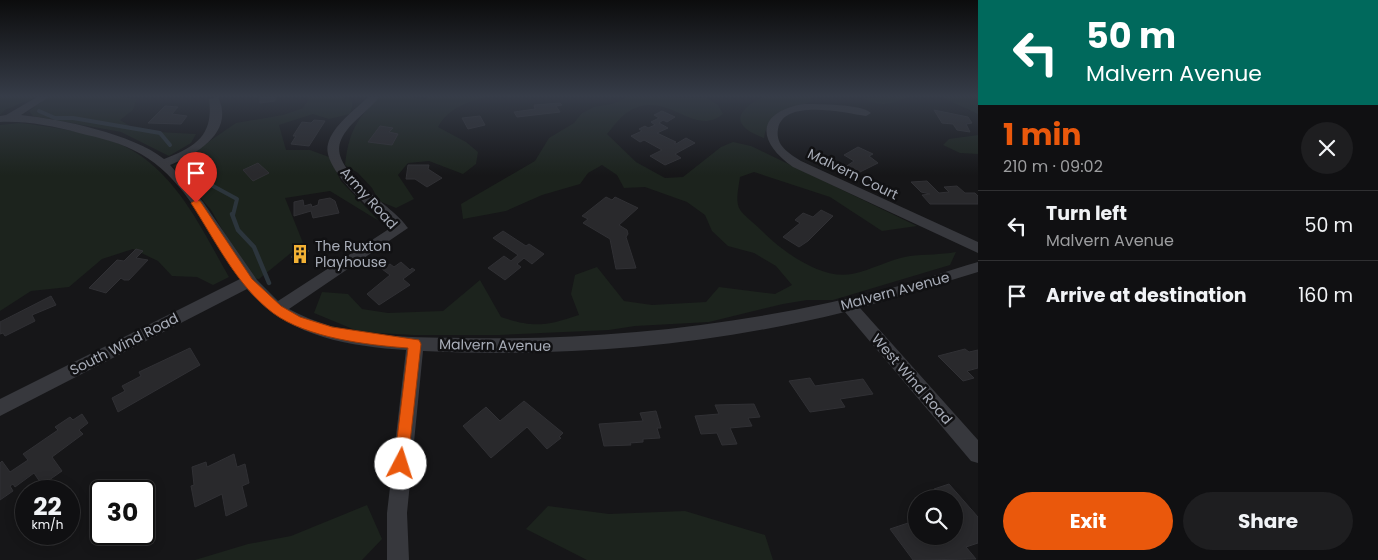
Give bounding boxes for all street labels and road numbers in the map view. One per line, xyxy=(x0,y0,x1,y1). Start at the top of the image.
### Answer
street label: Malvern Court xyxy=(804,143,902,205)
street label: Army Road xyxy=(336,163,402,233)
street label: Malvern Avenue xyxy=(838,267,952,315)
street label: South Wind Road xyxy=(66,308,182,380)
street label: West Wind Road xyxy=(867,329,957,429)
street label: Malvern Avenue xyxy=(439,334,551,356)

